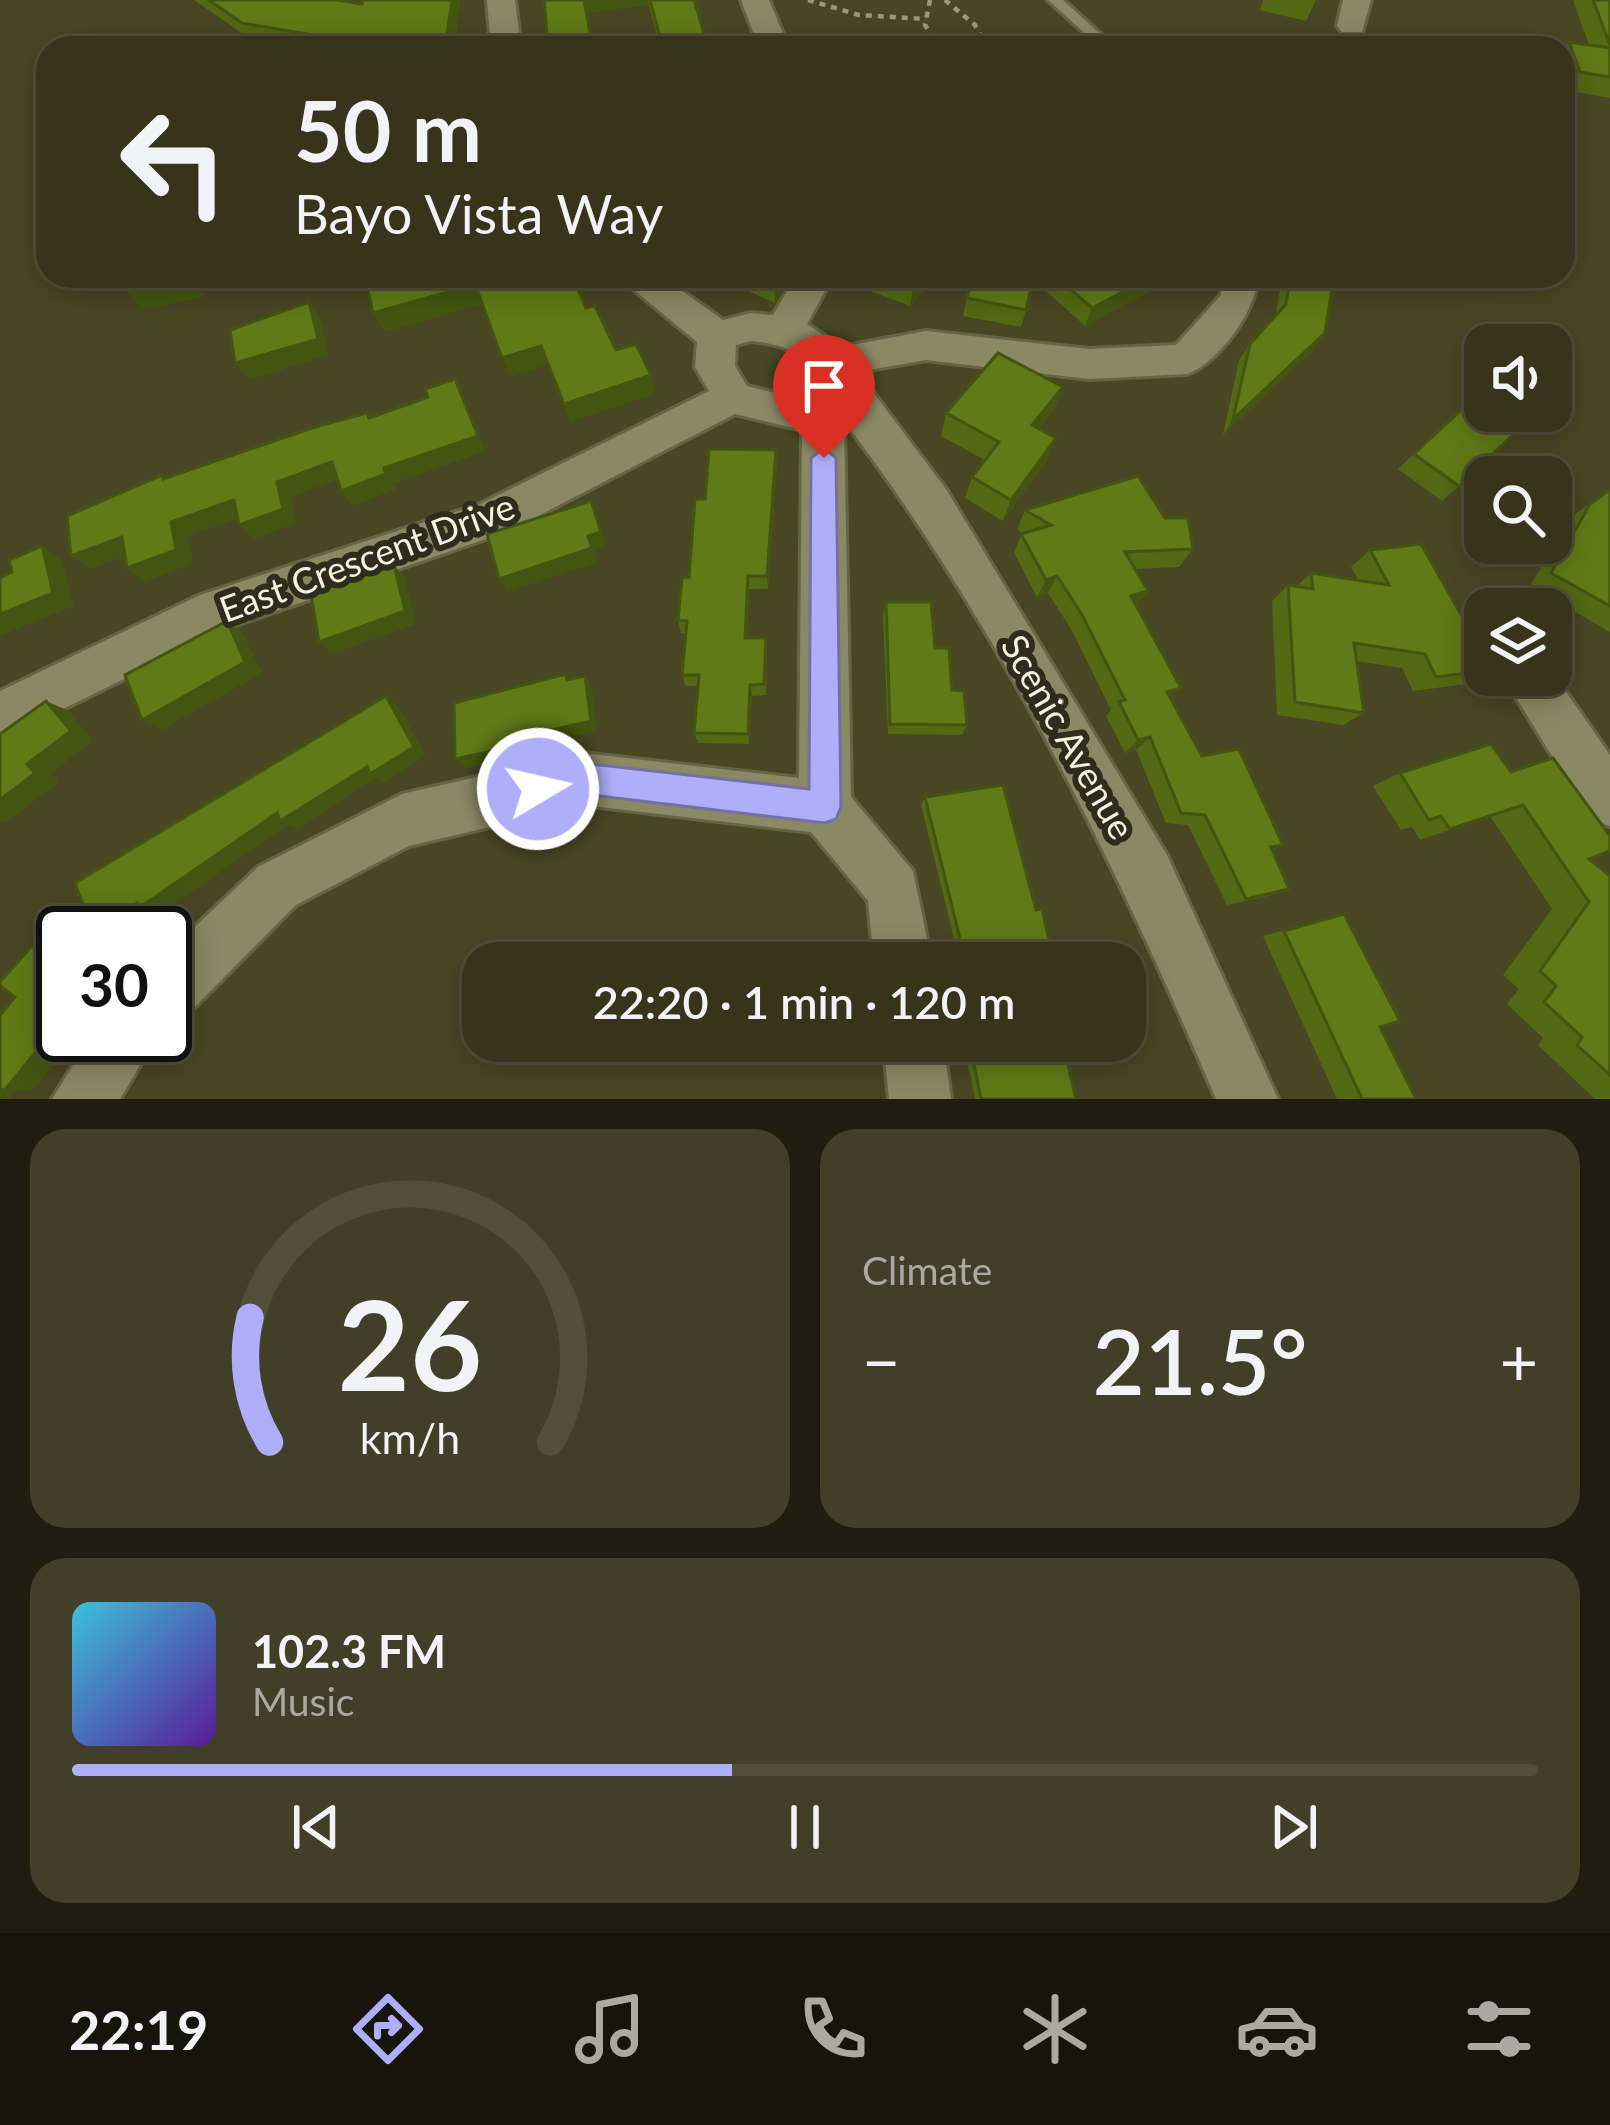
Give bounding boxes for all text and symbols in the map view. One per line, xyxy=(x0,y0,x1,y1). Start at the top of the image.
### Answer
text: 50 m xyxy=(294,79,482,180)
icon: left xyxy=(96,84,252,240)
text: Bayo Vista Way xyxy=(294,181,663,246)
map controls xyxy=(1464,324,1572,696)
button: sound xyxy=(1464,324,1572,432)
pin xyxy=(773,335,875,458)
icon: arrive xyxy=(791,353,857,419)
button: search xyxy=(1464,456,1572,564)
street label: East Crescent Drive xyxy=(213,483,520,631)
button: layers xyxy=(1464,588,1572,696)
street label: Scenic Avenue xyxy=(993,627,1145,846)
position arrow xyxy=(475,726,601,852)
speed limit sign: 30 xyxy=(36,906,192,1062)
text: 22:20 · 1 min · 120 m xyxy=(593,975,1015,1029)
text: Climate xyxy=(862,1247,992,1293)
text: 26 xyxy=(338,1268,482,1418)
text: 21.5° xyxy=(1092,1306,1308,1414)
text: − xyxy=(862,1321,900,1400)
text: + xyxy=(1500,1321,1538,1400)
text: km/h xyxy=(360,1411,460,1462)
text: 102.3 FM xyxy=(252,1624,446,1678)
text: Music xyxy=(252,1678,354,1724)
icon: previous xyxy=(283,1794,349,1860)
icon: pause xyxy=(772,1794,838,1860)
icon: next xyxy=(1261,1794,1327,1860)
icon: directions xyxy=(346,1987,430,2071)
icon: music xyxy=(568,1987,652,2071)
icon: phone xyxy=(791,1987,875,2071)
icon: climate xyxy=(1013,1987,1097,2071)
icon: car xyxy=(1235,1987,1319,2071)
icon: filters xyxy=(1457,1987,1541,2071)
text: 22:19 xyxy=(69,1997,208,2062)

